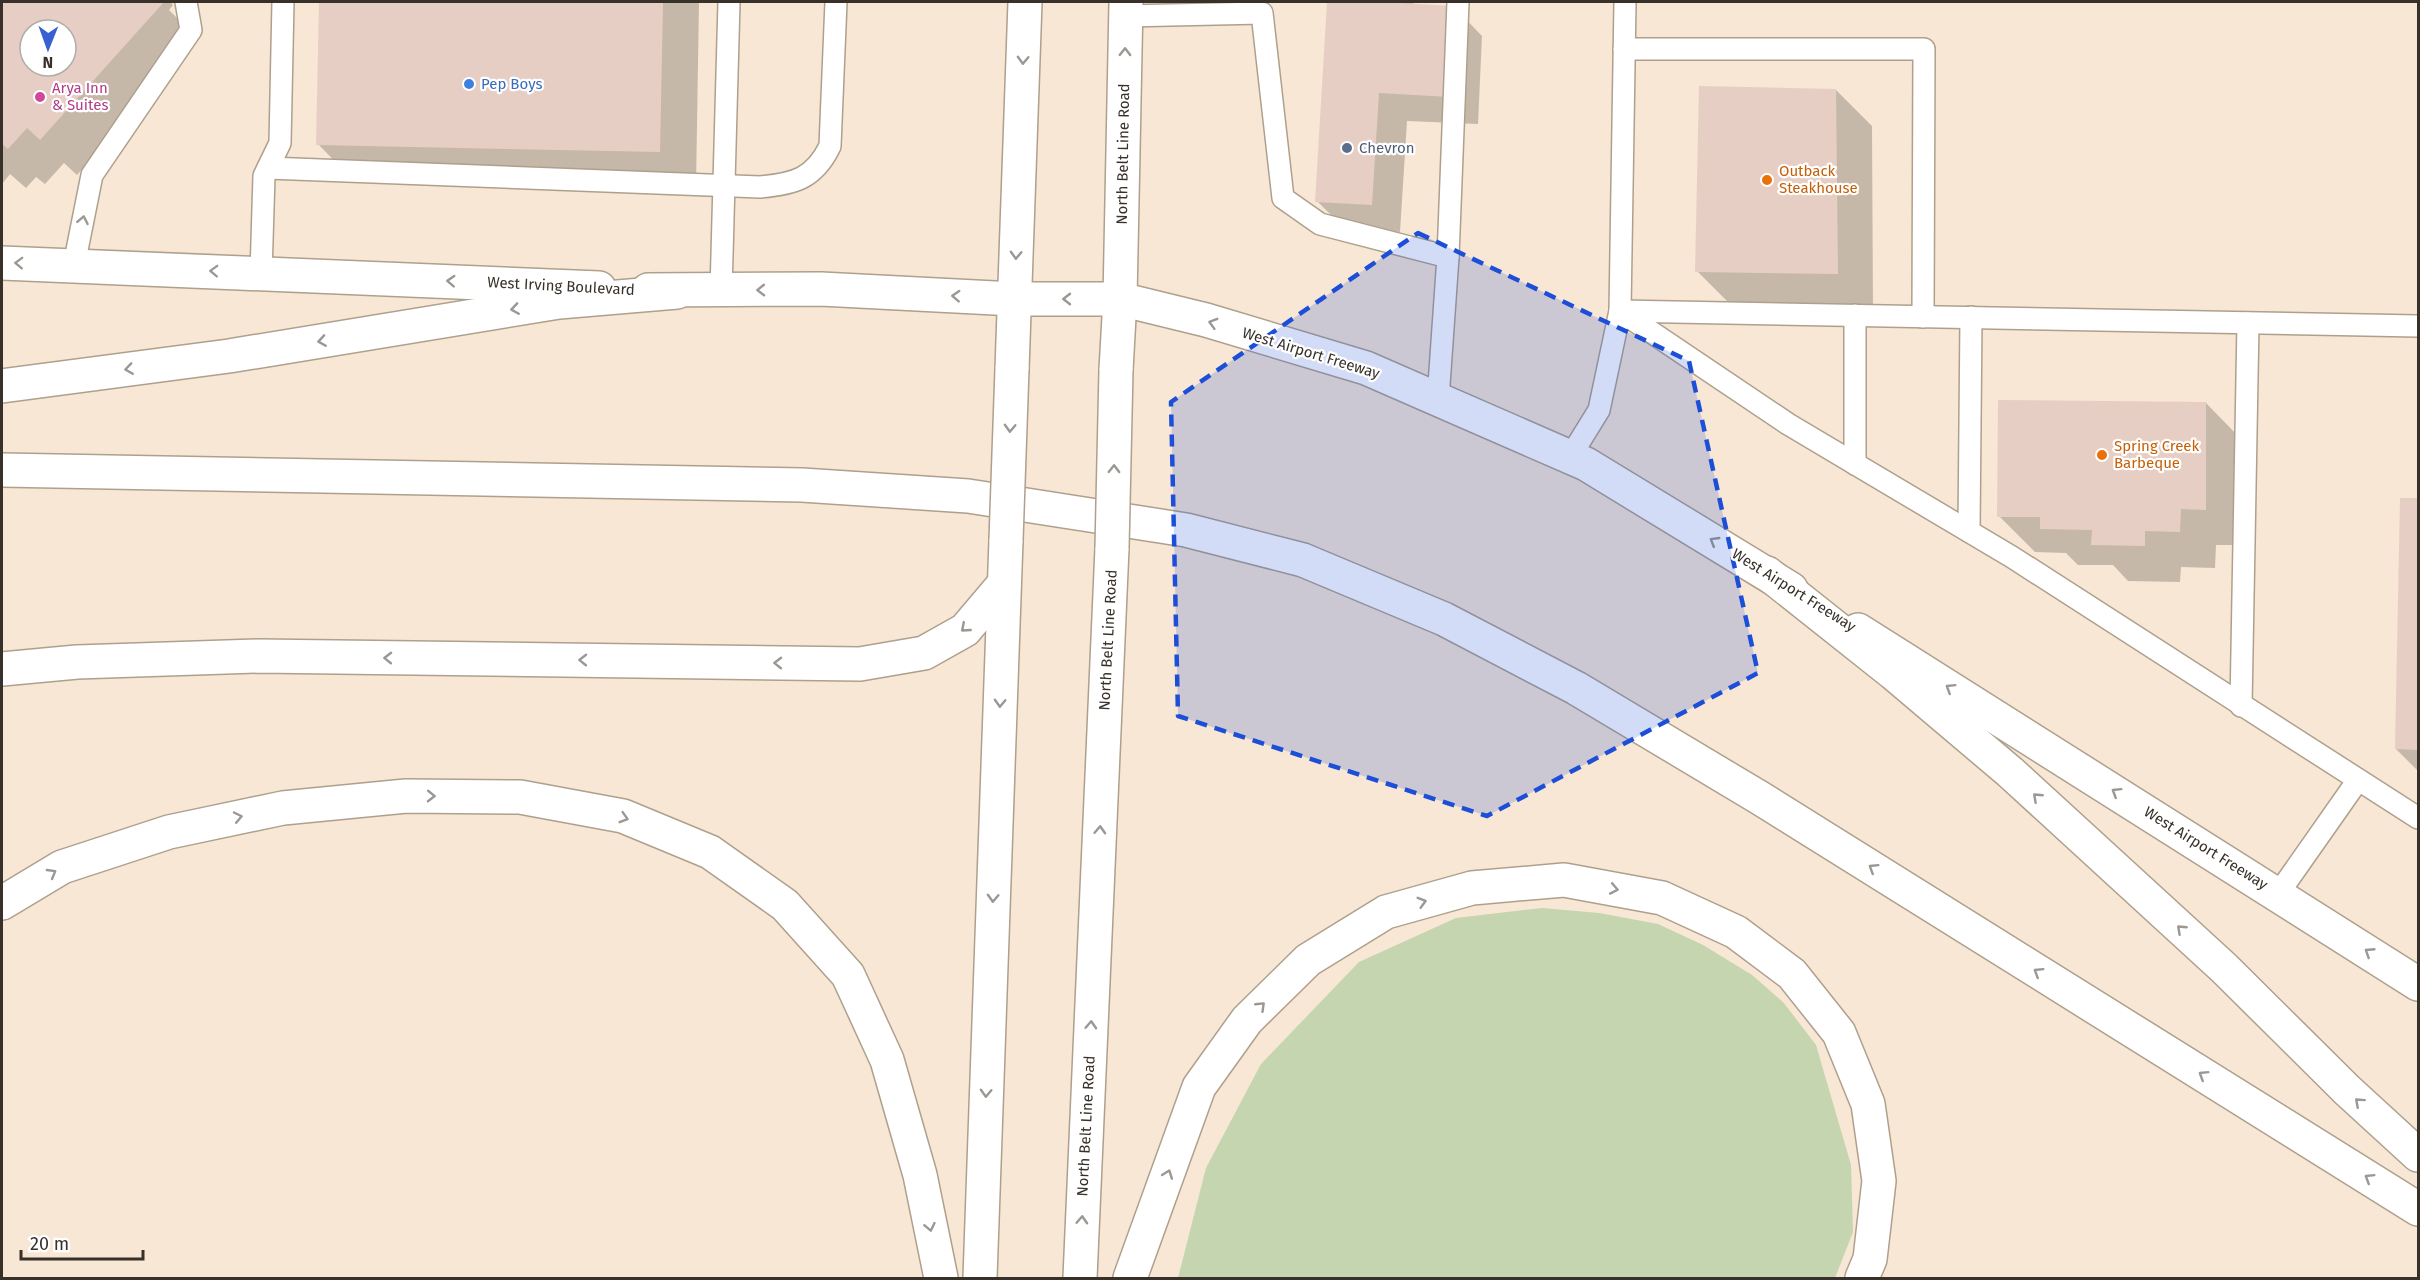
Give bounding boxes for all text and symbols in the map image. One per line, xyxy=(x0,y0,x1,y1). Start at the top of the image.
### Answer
north arrow xyxy=(18,18,78,78)
one-way arrow xyxy=(1118,47,1131,56)
text: N xyxy=(42,53,53,72)
one-way arrow xyxy=(1016,55,1029,64)
place label: Pep Boys xyxy=(481,75,542,93)
marker: Pep Boys xyxy=(462,77,476,91)
place label: Arya Inn & Suites xyxy=(52,79,108,114)
street label: North Belt Line Road xyxy=(1113,83,1133,225)
marker: Arya Inn & Suites xyxy=(33,90,47,104)
place label: Chevron xyxy=(1359,139,1414,157)
marker: Chevron xyxy=(1340,141,1354,155)
place label: Outback Steakhouse xyxy=(1779,162,1858,197)
marker: Outback Steakhouse xyxy=(1760,173,1774,187)
one-way arrow xyxy=(76,215,89,225)
one-way arrow xyxy=(1010,250,1022,259)
one-way arrow xyxy=(15,257,24,269)
one-way arrow xyxy=(210,264,219,277)
street label: West Irving Boulevard xyxy=(487,273,635,299)
one-way arrow xyxy=(446,275,455,288)
one-way arrow xyxy=(757,284,766,296)
one-way arrow xyxy=(952,289,961,302)
one-way arrow xyxy=(1063,293,1072,305)
one-way arrow xyxy=(510,302,520,315)
one-way arrow xyxy=(1208,317,1218,330)
street label: West Airport Freeway xyxy=(1240,324,1382,383)
one-way arrow xyxy=(318,334,327,346)
one-way arrow xyxy=(125,362,134,375)
one-way arrow xyxy=(1004,423,1016,432)
place label: Spring Creek Barbeque xyxy=(2114,437,2200,472)
marker: Spring Creek Barbeque xyxy=(2095,448,2109,462)
one-way arrow xyxy=(1108,464,1120,473)
one-way arrow xyxy=(1710,537,1720,548)
street label: West Airport Freeway xyxy=(1729,545,1860,636)
street label: North Belt Line Road xyxy=(1095,569,1121,711)
one-way arrow xyxy=(961,620,972,631)
one-way arrow xyxy=(384,652,393,664)
one-way arrow xyxy=(579,654,588,667)
one-way arrow xyxy=(774,657,783,669)
one-way arrow xyxy=(1946,685,1957,696)
one-way arrow xyxy=(993,699,1006,708)
one-way arrow xyxy=(2112,788,2123,799)
one-way arrow xyxy=(427,790,436,802)
one-way arrow xyxy=(2033,793,2044,804)
street label: West Airport Freeway xyxy=(2141,803,2272,894)
one-way arrow xyxy=(233,811,243,824)
one-way arrow xyxy=(618,811,629,823)
one-way arrow xyxy=(1093,826,1106,835)
one-way arrow xyxy=(1868,864,1879,875)
one-way arrow xyxy=(46,869,56,881)
one-way arrow xyxy=(1609,882,1619,895)
one-way arrow xyxy=(987,894,999,903)
one-way arrow xyxy=(1417,896,1427,909)
one-way arrow xyxy=(2177,925,2187,936)
one-way arrow xyxy=(2365,948,2375,960)
one-way arrow xyxy=(2034,967,2044,979)
one-way arrow xyxy=(1254,1002,1265,1013)
one-way arrow xyxy=(1084,1021,1097,1030)
street label: North Belt Line Road xyxy=(1073,1055,1099,1197)
one-way arrow xyxy=(2199,1071,2209,1083)
one-way arrow xyxy=(980,1089,992,1098)
one-way arrow xyxy=(2356,1098,2366,1109)
one-way arrow xyxy=(1160,1169,1173,1180)
one-way arrow xyxy=(2365,1174,2375,1186)
one-way arrow xyxy=(1076,1216,1089,1225)
one-way arrow xyxy=(923,1221,936,1231)
scale bar xyxy=(21,1223,142,1261)
text: 20 m xyxy=(30,1233,69,1255)

